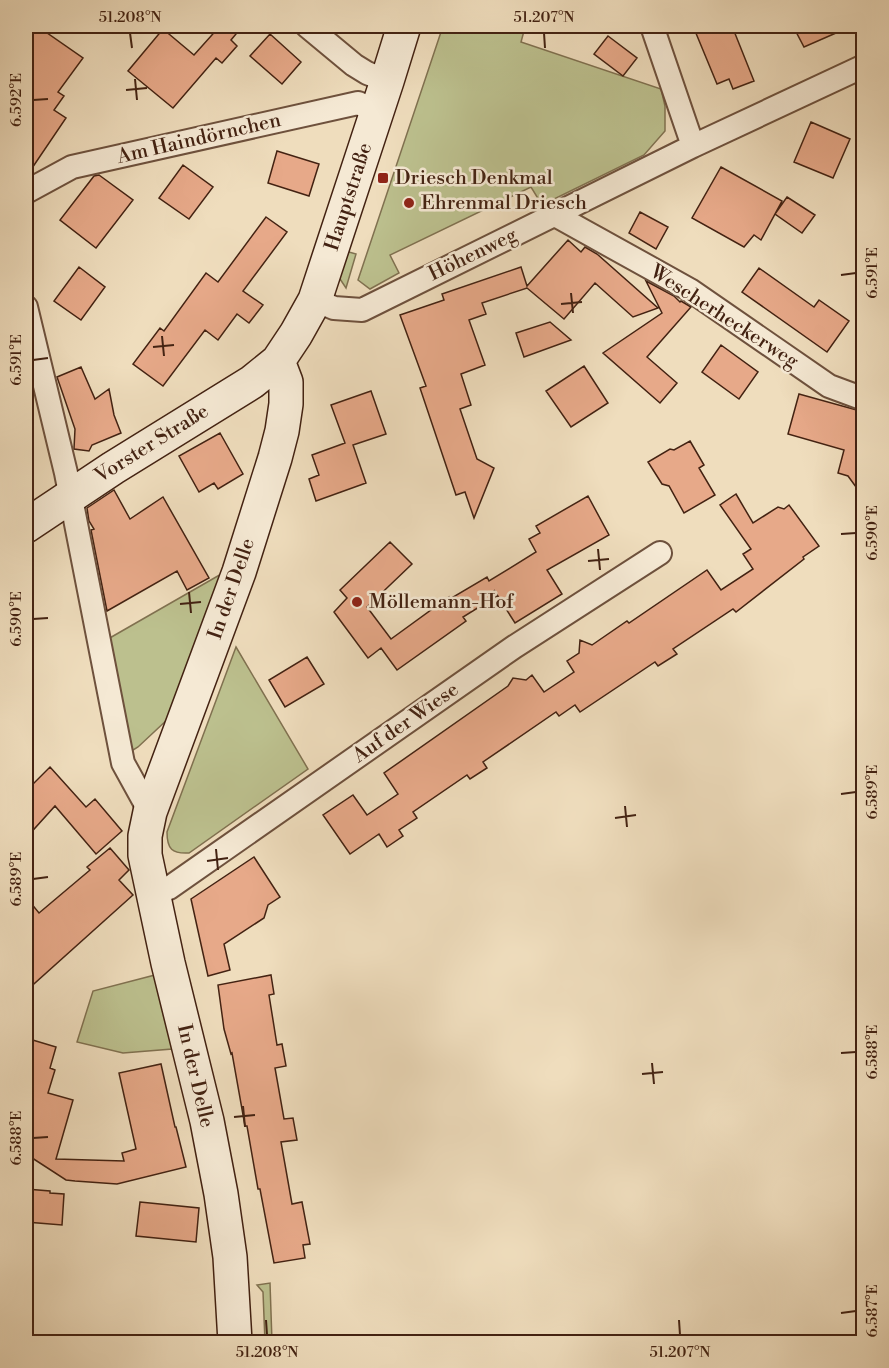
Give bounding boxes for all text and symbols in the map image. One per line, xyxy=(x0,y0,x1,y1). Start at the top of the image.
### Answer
text: 51.208°N xyxy=(99,8,161,27)
text: 51.207°N xyxy=(514,8,574,27)
text: 6.592°E xyxy=(7,73,26,127)
street label: Am Haindörnchen xyxy=(114,108,283,170)
street label: Hauptstraße xyxy=(320,140,378,254)
place label: Driesch Denkmal xyxy=(395,166,553,191)
marker: Driesch Denkmal xyxy=(376,171,390,185)
place label: Ehrenmal Driesch xyxy=(421,191,587,216)
marker: Ehrenmal Driesch xyxy=(402,196,416,210)
street label: Höhenweg xyxy=(425,223,522,287)
text: 6.591°E xyxy=(863,247,882,299)
street label: Wescherheckerweg xyxy=(644,259,803,375)
text: 6.591°E xyxy=(7,334,26,386)
street label: Vorster Straße xyxy=(90,399,214,489)
text: 6.590°E xyxy=(863,505,882,561)
street label: In der Delle xyxy=(203,535,261,643)
place label: Möllemann-Hof xyxy=(369,590,514,615)
text: 6.590°E xyxy=(7,591,26,647)
marker: Möllemann-Hof xyxy=(350,595,364,609)
street label: Auf der Wiese xyxy=(347,677,464,769)
text: 6.589°E xyxy=(863,765,882,819)
text: 6.589°E xyxy=(7,852,26,906)
street label: In der Delle xyxy=(171,1022,219,1130)
text: 6.588°E xyxy=(863,1025,882,1079)
text: 6.588°E xyxy=(7,1111,26,1165)
text: 6.587°E xyxy=(863,1284,882,1338)
text: 51.208°N xyxy=(236,1343,298,1362)
text: 51.207°N xyxy=(650,1343,710,1362)

